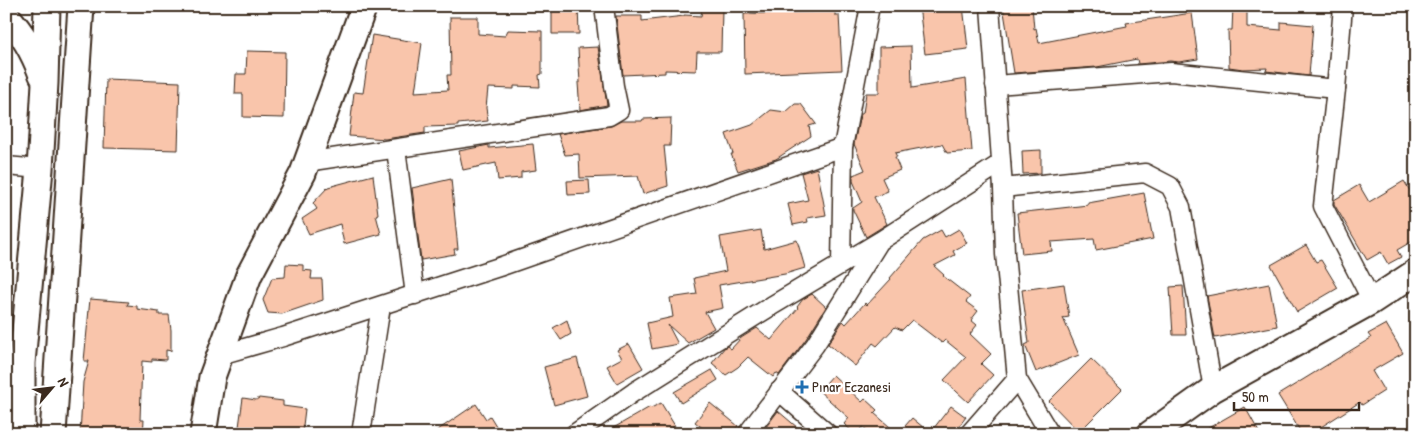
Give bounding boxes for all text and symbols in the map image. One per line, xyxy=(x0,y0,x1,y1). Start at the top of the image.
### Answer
north arrow xyxy=(28,362,78,412)
text: N xyxy=(54,374,74,390)
place label: Pınar Eczanesi xyxy=(812,376,891,397)
scale bar xyxy=(1234,380,1360,412)
marker: Pınar Eczanesi xyxy=(796,381,808,393)
text: 50 m xyxy=(1242,386,1269,407)

